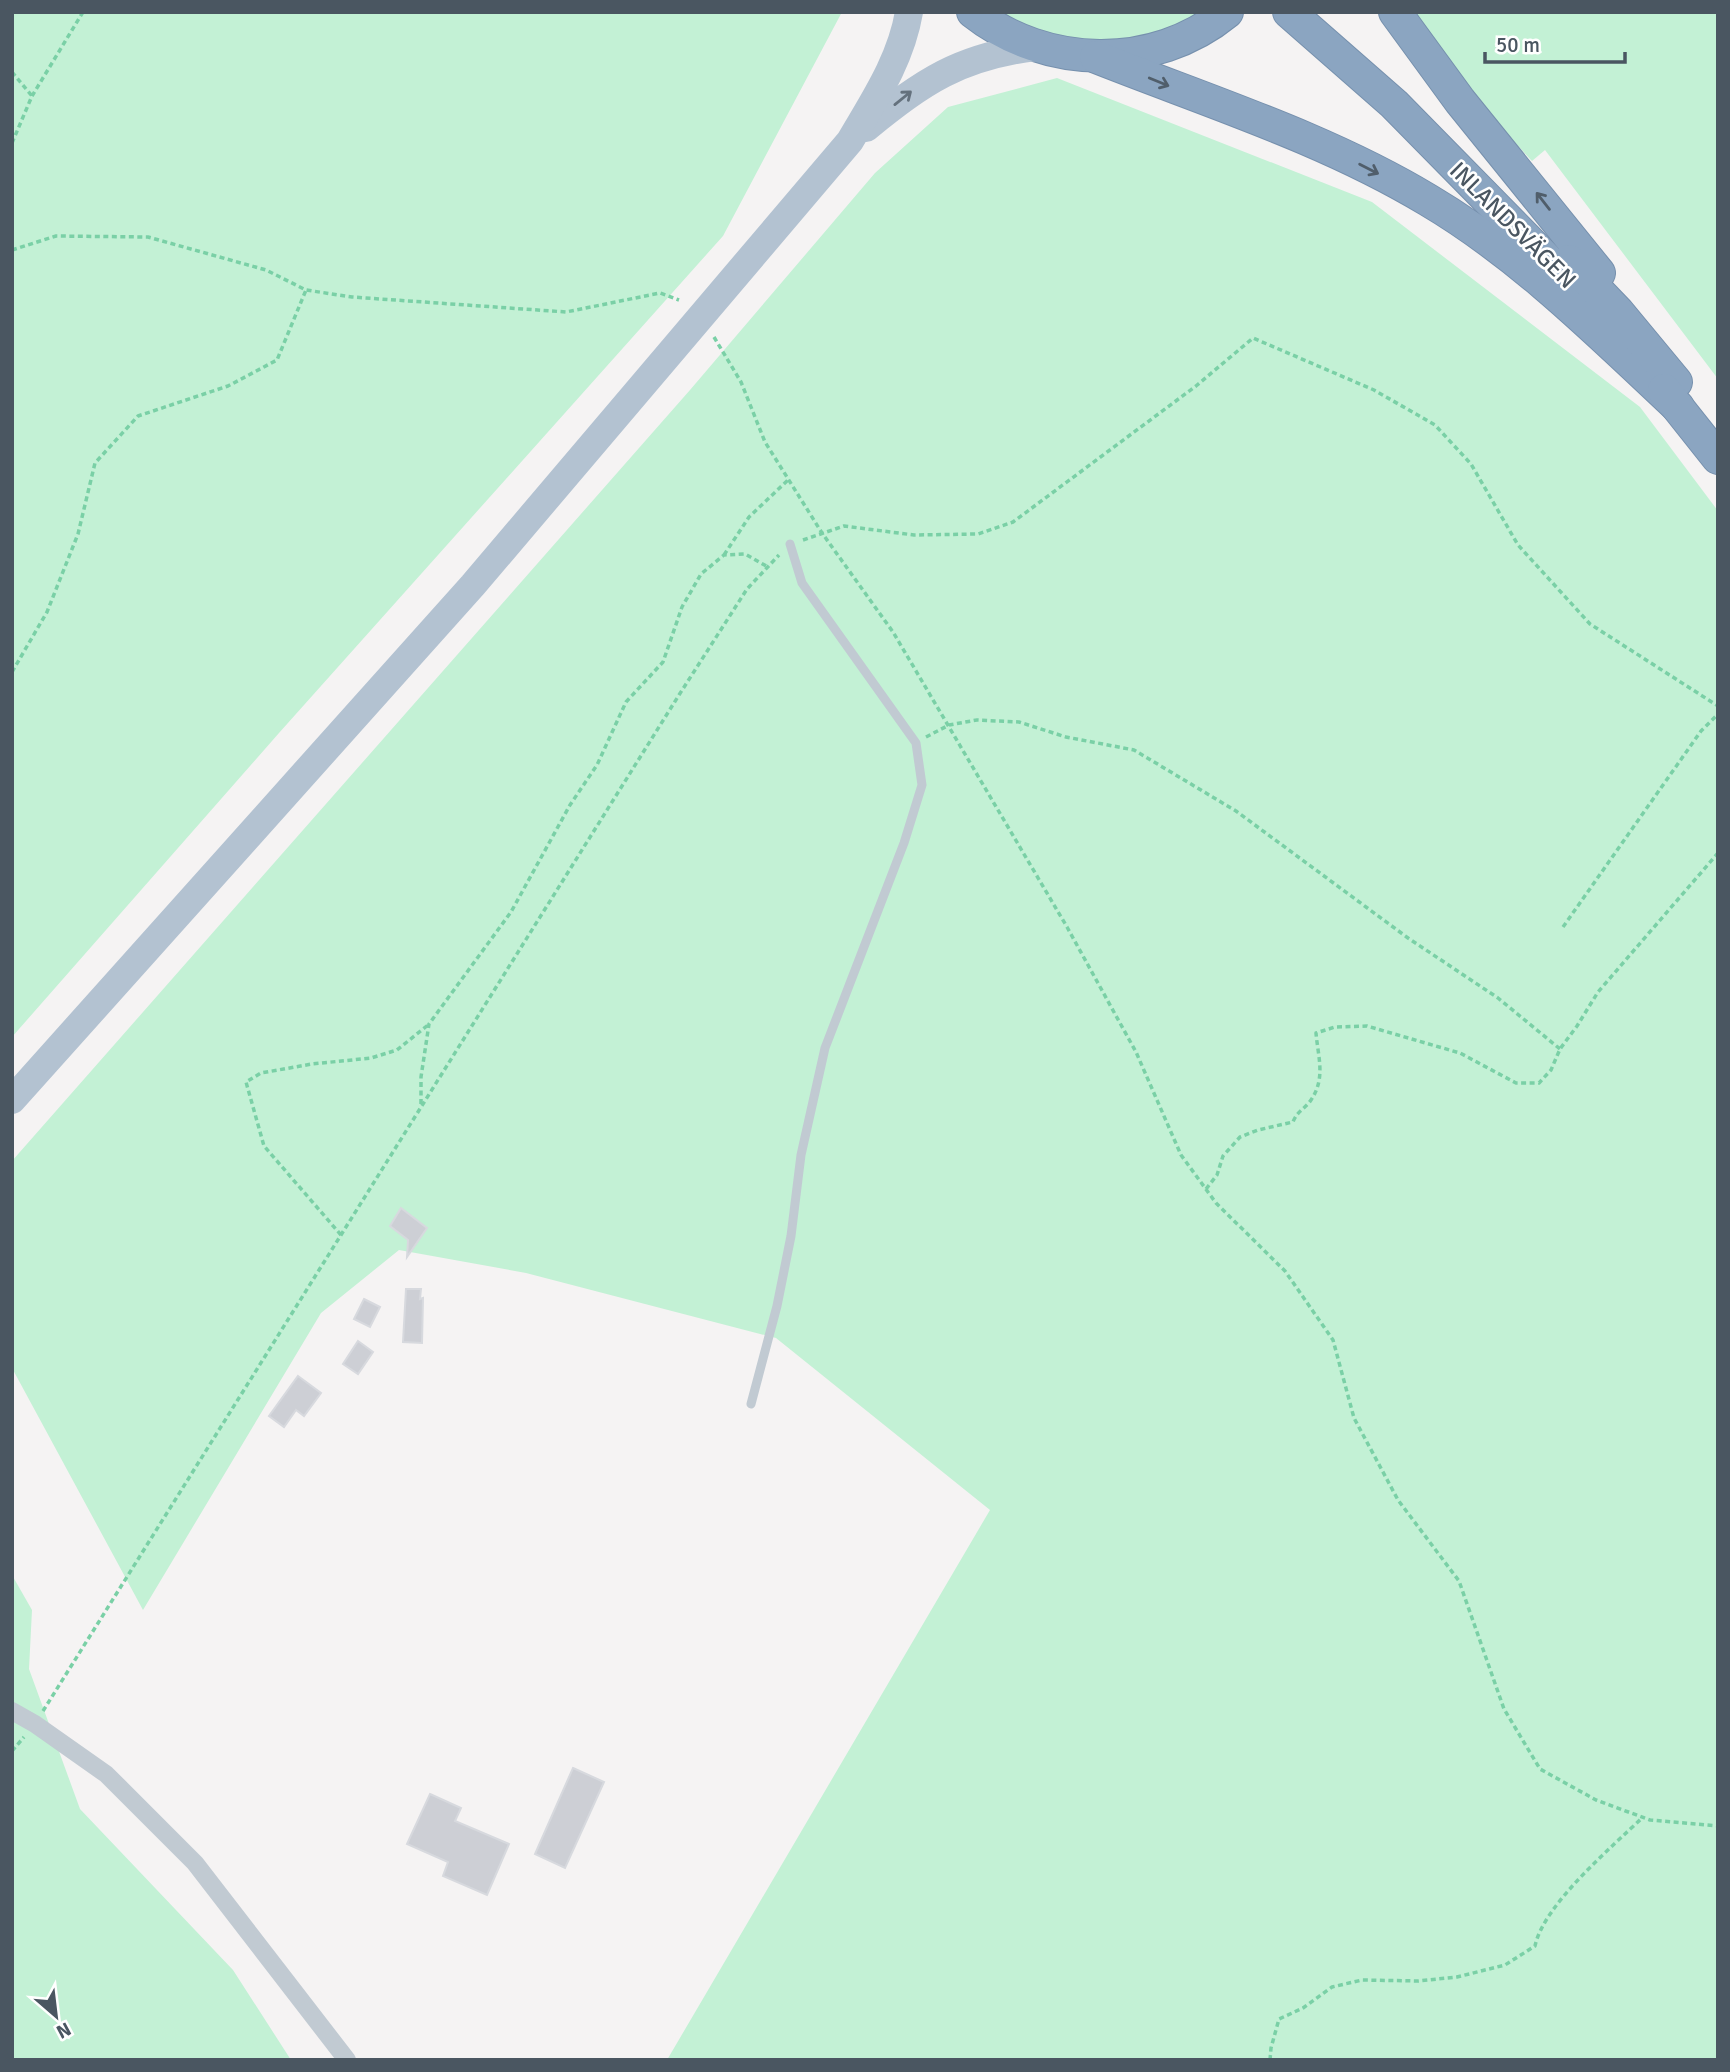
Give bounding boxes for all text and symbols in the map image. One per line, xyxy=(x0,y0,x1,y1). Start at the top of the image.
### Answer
scale bar xyxy=(1485,21,1625,65)
text: 50 m xyxy=(1496,32,1540,58)
one-way arrow xyxy=(1148,76,1170,89)
one-way arrow xyxy=(893,90,911,106)
street label: INLANDSVÄGEN xyxy=(1443,155,1583,295)
one-way arrow xyxy=(1358,163,1379,177)
one-way arrow xyxy=(1535,193,1550,211)
north arrow xyxy=(21,1981,91,2051)
text: N xyxy=(52,2016,75,2044)

